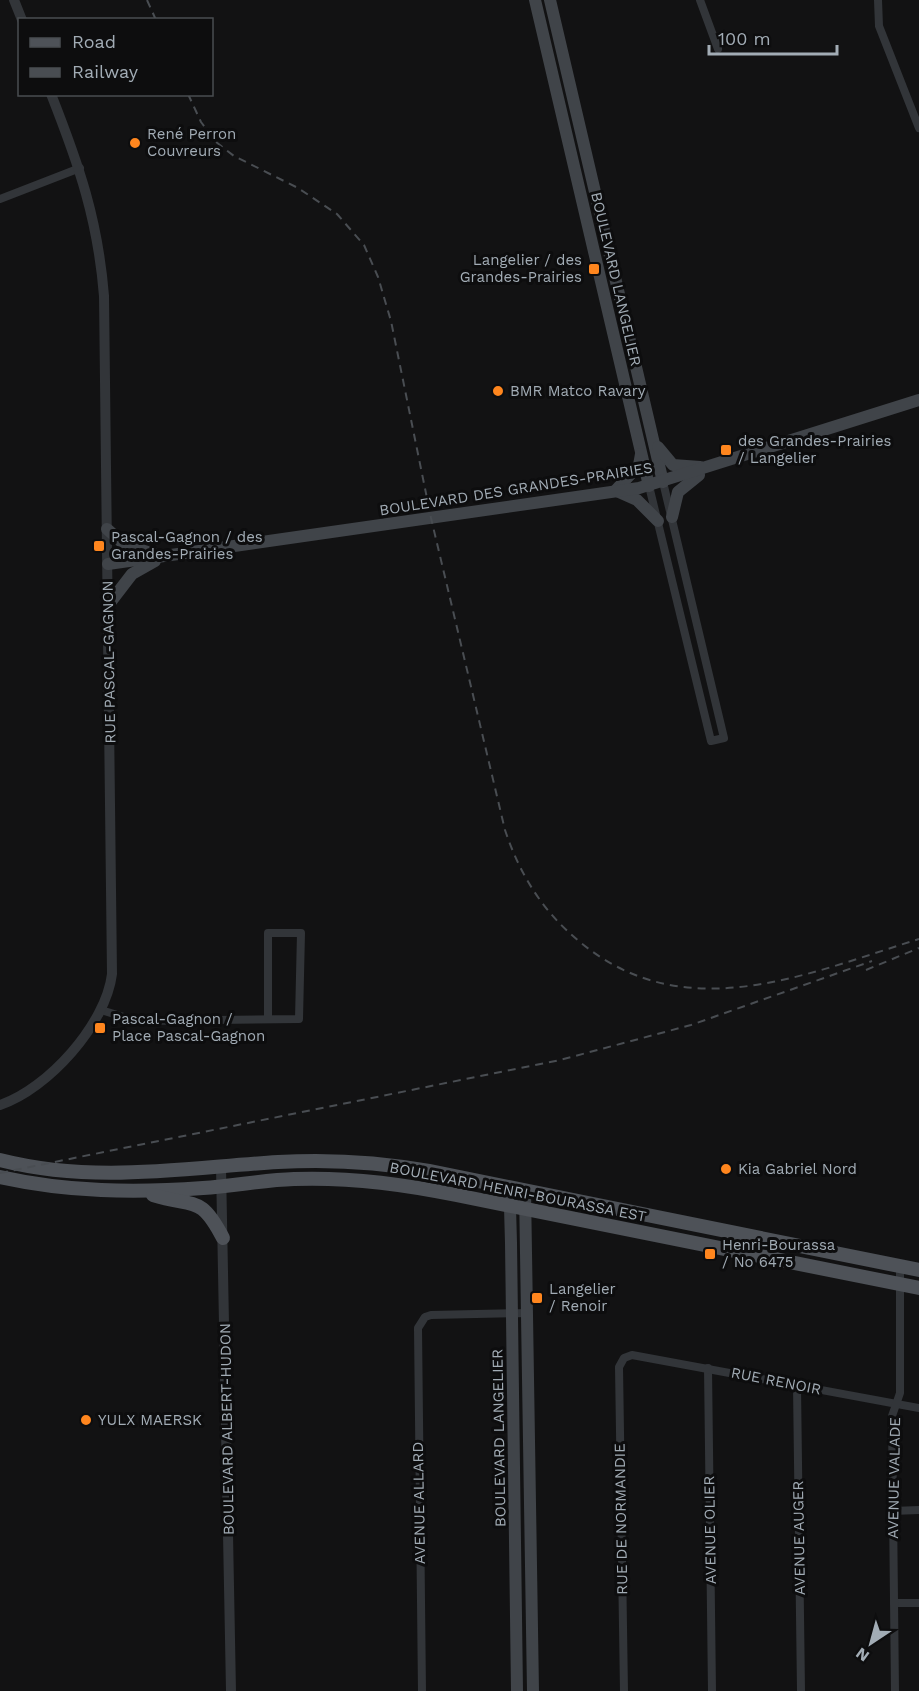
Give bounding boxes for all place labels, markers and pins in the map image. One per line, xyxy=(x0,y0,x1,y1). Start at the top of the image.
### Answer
place label: René Perron Couvreurs xyxy=(147,125,236,160)
marker: René Perron Couvreurs xyxy=(128,136,142,150)
place label: Langelier / des Grandes-Prairies xyxy=(460,251,582,286)
marker: Langelier / des Grandes-Prairies xyxy=(587,262,601,276)
place label: BMR Matco Ravary xyxy=(510,382,646,400)
marker: BMR Matco Ravary xyxy=(491,384,505,398)
place label: des Grandes-Prairies / Langelier xyxy=(738,432,892,467)
marker: des Grandes-Prairies / Langelier xyxy=(719,443,733,457)
place label: Pascal-Gagnon / des Grandes-Prairies xyxy=(111,528,263,563)
marker: Pascal-Gagnon / des Grandes-Prairies xyxy=(92,539,106,553)
place label: Pascal-Gagnon / Place Pascal-Gagnon xyxy=(112,1010,265,1045)
marker: Pascal-Gagnon / Place Pascal-Gagnon xyxy=(93,1021,107,1035)
place label: Kia Gabriel Nord xyxy=(738,1160,857,1178)
marker: Kia Gabriel Nord xyxy=(719,1162,733,1176)
place label: Henri-Bourassa / No 6475 xyxy=(722,1236,836,1271)
marker: Henri-Bourassa / No 6475 xyxy=(703,1247,717,1261)
place label: Langelier / Renoir xyxy=(549,1280,616,1315)
marker: Langelier / Renoir xyxy=(530,1291,544,1305)
place label: YULX MAERSK xyxy=(98,1411,202,1429)
marker: YULX MAERSK xyxy=(79,1413,93,1427)

